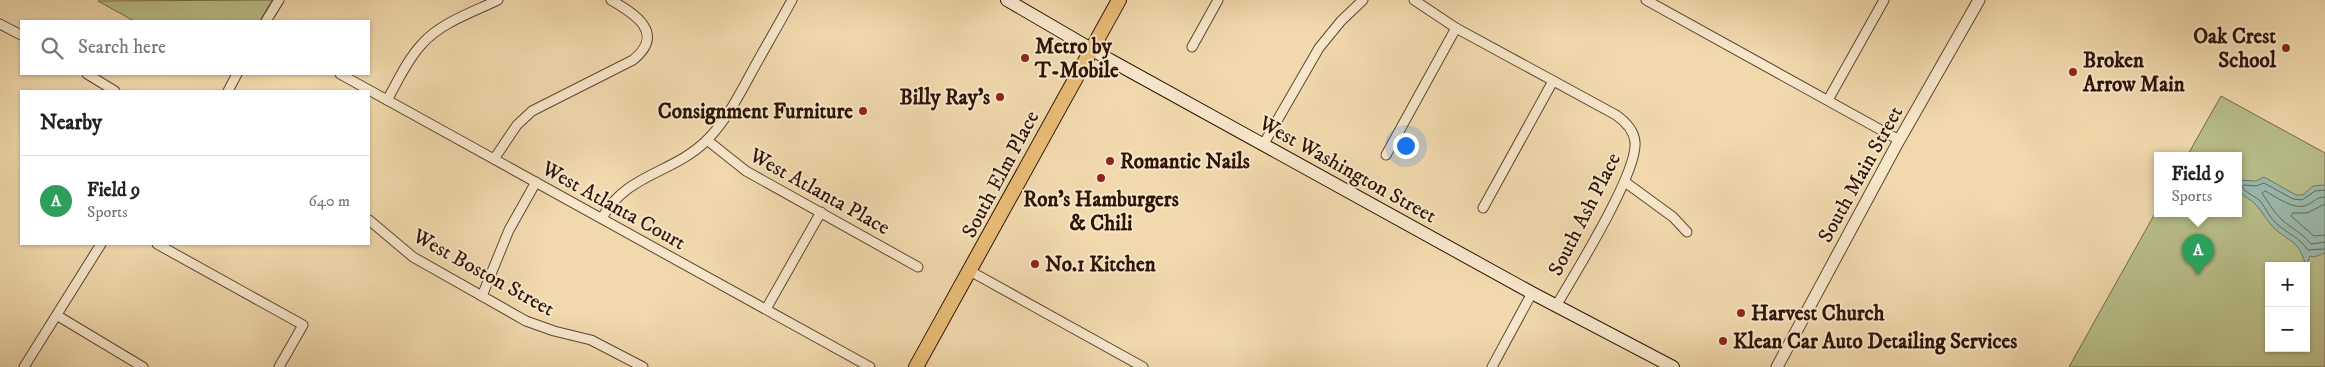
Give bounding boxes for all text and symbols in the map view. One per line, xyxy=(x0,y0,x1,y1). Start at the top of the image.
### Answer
search box xyxy=(20,20,370,75)
place label: Oak Crest School xyxy=(2193,24,2277,74)
icon: search xyxy=(38,34,66,62)
place label: Metro by T-Mobile xyxy=(1034,34,1119,84)
text: Search here xyxy=(78,36,166,59)
marker: Oak Crest School xyxy=(2280,42,2292,54)
place label: Broken Arrow Main xyxy=(2082,48,2186,98)
marker: Metro by T-Mobile xyxy=(1019,52,1031,64)
marker: Broken Arrow Main xyxy=(2067,66,2079,78)
place label: Billy Ray's xyxy=(899,85,990,111)
marker: Billy Ray's xyxy=(994,91,1006,103)
place label: Consignment Furniture xyxy=(658,99,853,125)
street label: South Main Street xyxy=(1813,101,1909,247)
marker: Consignment Furniture xyxy=(857,105,869,117)
street label: South Elm Place xyxy=(957,106,1045,242)
text: Nearby xyxy=(40,110,102,136)
street label: West Washington Street xyxy=(1253,110,1441,230)
your location xyxy=(1393,133,1419,159)
street label: West Atlanta Place xyxy=(744,142,895,241)
street label: South Ash Place xyxy=(1543,148,1627,280)
place label: Romantic Nails xyxy=(1120,149,1250,175)
popup xyxy=(2154,152,2242,217)
street label: West Atlanta Court xyxy=(536,155,690,256)
marker: Romantic Nails xyxy=(1104,155,1116,167)
text: Field 9 xyxy=(2171,163,2225,186)
marker: Ron's Hamburgers & Chili xyxy=(1095,172,1107,184)
text: Field 9 xyxy=(87,179,140,202)
text: Sports xyxy=(2171,186,2212,206)
place label: Ron's Hamburgers & Chili xyxy=(1023,187,1179,237)
text: A xyxy=(51,191,61,211)
text: 640 m xyxy=(308,191,350,211)
text: Sports xyxy=(87,202,128,222)
street label: West Boston Street xyxy=(407,223,559,323)
pin: A xyxy=(2182,234,2214,275)
place label: No.1 Kitchen xyxy=(1045,252,1157,278)
marker: No.1 Kitchen xyxy=(1029,258,1041,270)
map controls xyxy=(2265,262,2310,352)
button: + xyxy=(2265,262,2310,307)
place label: Harvest Church xyxy=(1751,301,1886,327)
marker: Harvest Church xyxy=(1735,307,1747,319)
button: − xyxy=(2265,307,2310,352)
place label: Klean Car Auto Detailing Services xyxy=(1733,329,2017,355)
marker: Klean Car Auto Detailing Services xyxy=(1717,335,1729,347)

